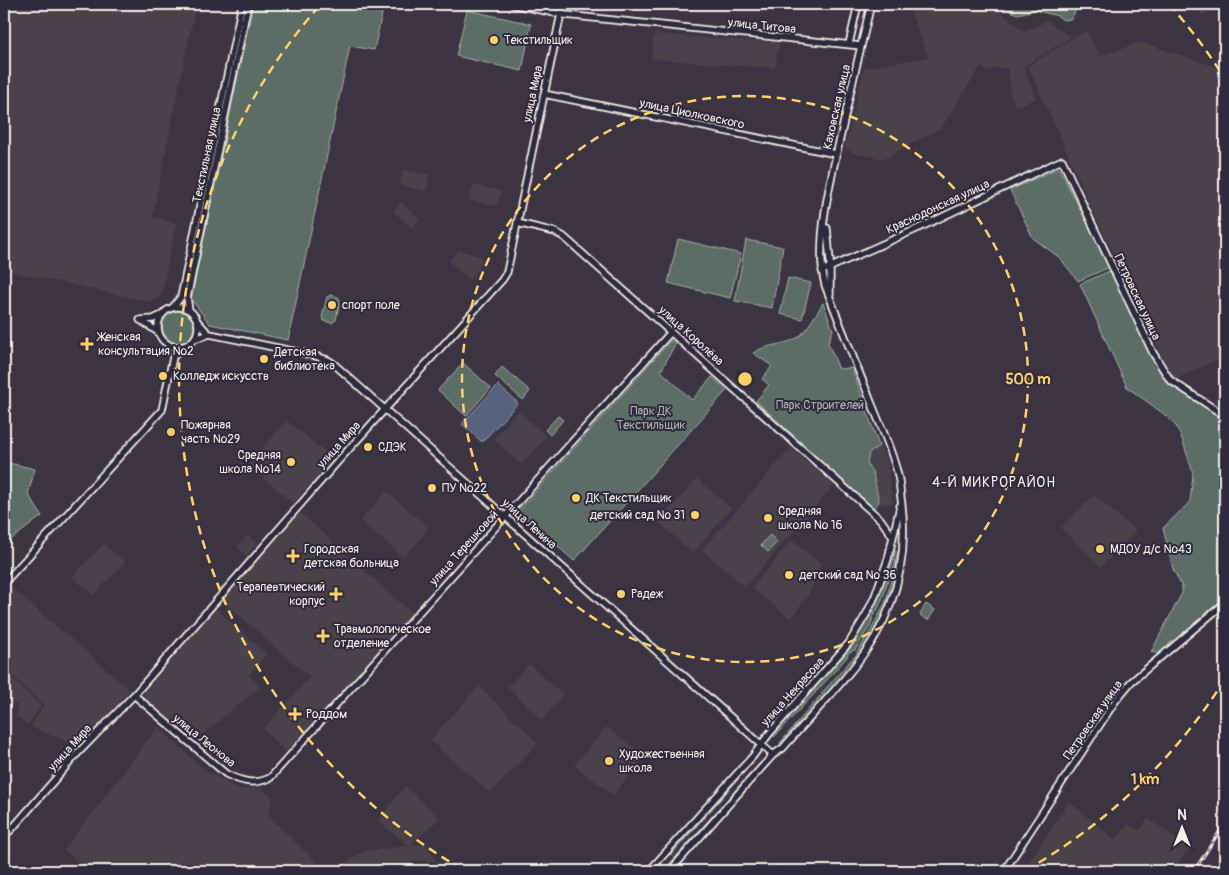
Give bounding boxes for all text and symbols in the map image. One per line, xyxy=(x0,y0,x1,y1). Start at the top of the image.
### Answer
street label: улица Титова xyxy=(726,15,797,37)
place label: Текстильщик xyxy=(504,33,573,48)
marker: Текстильщик xyxy=(488,34,500,46)
street label: Каховская улица xyxy=(820,63,854,151)
street label: улица Мира xyxy=(519,64,546,125)
street label: улица Циолковского xyxy=(637,95,746,133)
street label: Текстильная улица xyxy=(190,105,225,204)
street label: Краснодонская улица xyxy=(884,176,992,238)
street label: Петровская улица xyxy=(1111,252,1164,343)
place label: спорт поле xyxy=(342,298,400,313)
marker: спорт поле xyxy=(326,299,338,311)
street label: улица Королёва xyxy=(655,302,727,369)
place label: Женская консультация №2 xyxy=(96,330,194,359)
marker: Женская консультация №2 xyxy=(80,337,94,351)
place label: Детская библиотека xyxy=(273,345,335,374)
marker: Детская библиотека xyxy=(258,353,270,365)
place label: Колледж искусств xyxy=(173,369,269,384)
marker: Колледж искусств xyxy=(157,370,169,382)
centre of rings xyxy=(736,370,754,388)
text: 500 m xyxy=(1005,370,1051,389)
park label: Парк Строителей xyxy=(776,398,864,413)
park label: Парк ДК Текстильщик xyxy=(616,404,686,433)
place label: Пожарная часть №29 xyxy=(181,418,240,447)
street label: улица Мира xyxy=(313,418,364,472)
marker: Пожарная часть №29 xyxy=(165,426,177,438)
place label: СДЭК xyxy=(378,440,407,455)
marker: СДЭК xyxy=(362,441,374,453)
place label: Средняя школа №14 xyxy=(219,448,281,477)
marker: Средняя школа №14 xyxy=(285,456,297,468)
district label: 4-Й МИКРОРАЙОН xyxy=(932,474,1056,491)
place label: ПУ №22 xyxy=(442,481,487,496)
marker: ПУ №22 xyxy=(426,482,438,494)
place label: ДК Текстильщик xyxy=(585,491,672,506)
marker: ДК Текстильщик xyxy=(570,492,582,504)
street label: улица Ленина xyxy=(498,495,560,553)
place label: Средняя школа № 16 xyxy=(778,504,842,533)
street label: улица Терешковой xyxy=(426,507,502,589)
place label: детский сад № 31 xyxy=(590,508,685,523)
marker: детский сад № 31 xyxy=(689,509,701,521)
marker: Средняя школа № 16 xyxy=(762,512,774,524)
place label: Городская детская больница xyxy=(304,542,399,571)
place label: МДОУ д/с №43 xyxy=(1110,542,1192,557)
marker: МДОУ д/с №43 xyxy=(1094,543,1106,555)
marker: Городская детская больница xyxy=(286,549,300,563)
place label: детский сад № 36 xyxy=(799,568,896,583)
marker: детский сад № 36 xyxy=(783,569,795,581)
place label: Терапевтический корпус xyxy=(237,580,325,609)
marker: Терапевтический корпус xyxy=(329,587,343,601)
place label: Радеж xyxy=(631,587,664,602)
marker: Радеж xyxy=(615,588,627,600)
place label: Травмологическое отделение xyxy=(334,622,431,651)
marker: Травмологическое отделение xyxy=(316,629,330,643)
street label: улица Некрасова xyxy=(757,654,828,730)
street label: Петровская улица xyxy=(1060,677,1126,762)
marker: Роддом xyxy=(288,707,302,721)
place label: Роддом xyxy=(306,707,347,722)
street label: улица Леонова xyxy=(169,711,239,771)
street label: улица Мира xyxy=(44,721,95,775)
place label: Художественная школа xyxy=(619,747,705,776)
marker: Художественная школа xyxy=(603,755,615,767)
text: 1 km xyxy=(1131,770,1159,789)
north arrow xyxy=(1156,802,1206,852)
text: N xyxy=(1177,807,1187,824)

